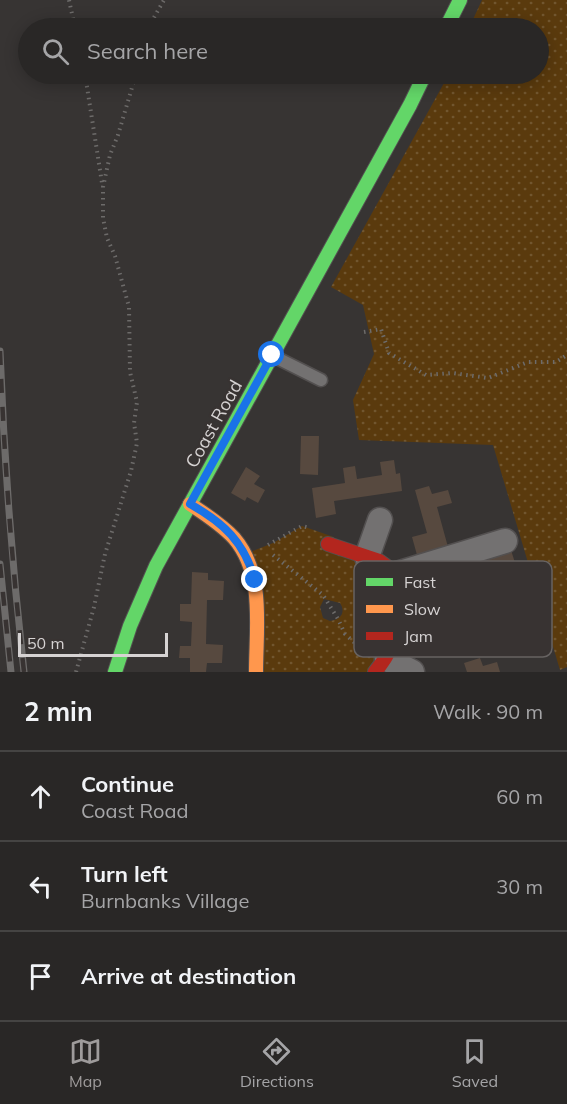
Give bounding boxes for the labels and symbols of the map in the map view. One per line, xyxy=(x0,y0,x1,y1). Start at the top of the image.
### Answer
route start xyxy=(258,341,284,367)
street label: Coast Road xyxy=(180,376,247,472)
legend xyxy=(354,561,552,657)
route end xyxy=(241,566,267,592)
text: Fast xyxy=(404,572,436,592)
text: Slow xyxy=(404,599,441,619)
text: Jam xyxy=(404,626,433,646)
scale bar xyxy=(18,630,168,658)

